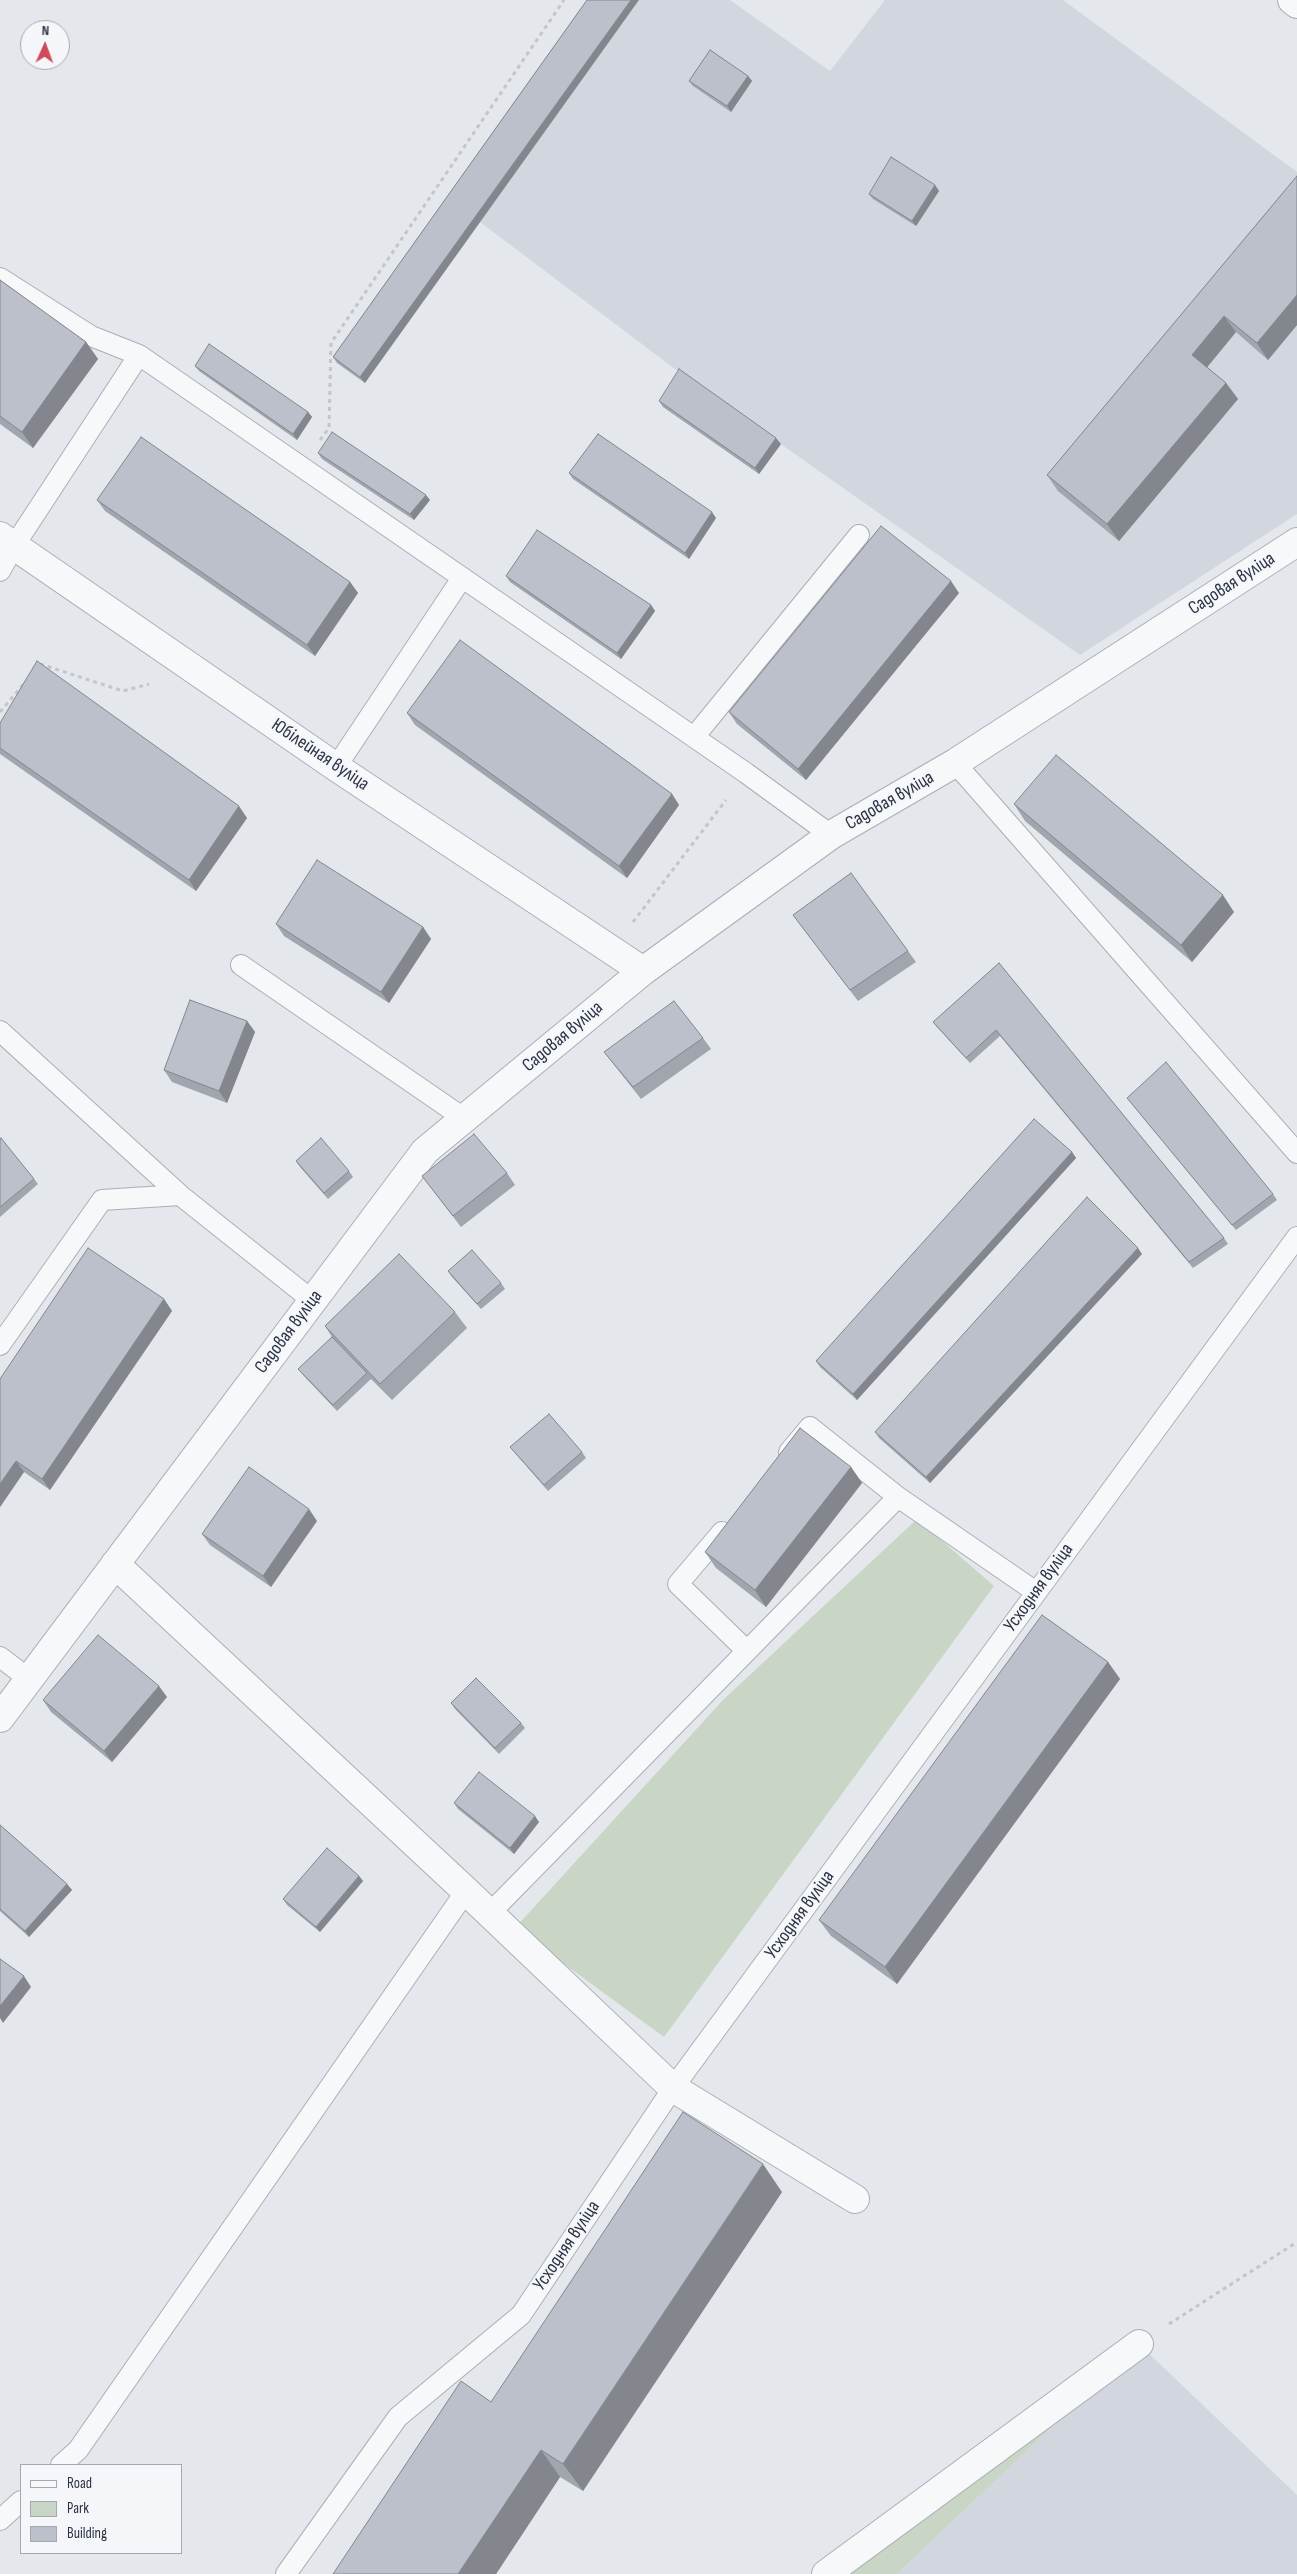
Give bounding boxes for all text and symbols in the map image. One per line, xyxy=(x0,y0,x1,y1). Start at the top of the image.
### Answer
north arrow xyxy=(20,20,70,70)
text: N xyxy=(41,22,50,39)
street label: Садовая вуліца xyxy=(1185,548,1279,620)
street label: Юбілейная вуліца xyxy=(267,714,373,796)
street label: Садовая вуліца xyxy=(842,767,938,835)
street label: Садовая вуліца xyxy=(518,997,608,1077)
street label: Садовая вуліца xyxy=(250,1286,328,1378)
street label: Усходняя вуліца xyxy=(999,1539,1079,1637)
street label: Усходняя вуліца xyxy=(760,1866,840,1964)
street label: Усходняя вуліца xyxy=(529,2197,605,2295)
legend xyxy=(20,2464,182,2554)
text: Road xyxy=(67,2474,92,2493)
text: Park xyxy=(67,2499,89,2518)
text: Building xyxy=(67,2524,107,2543)

